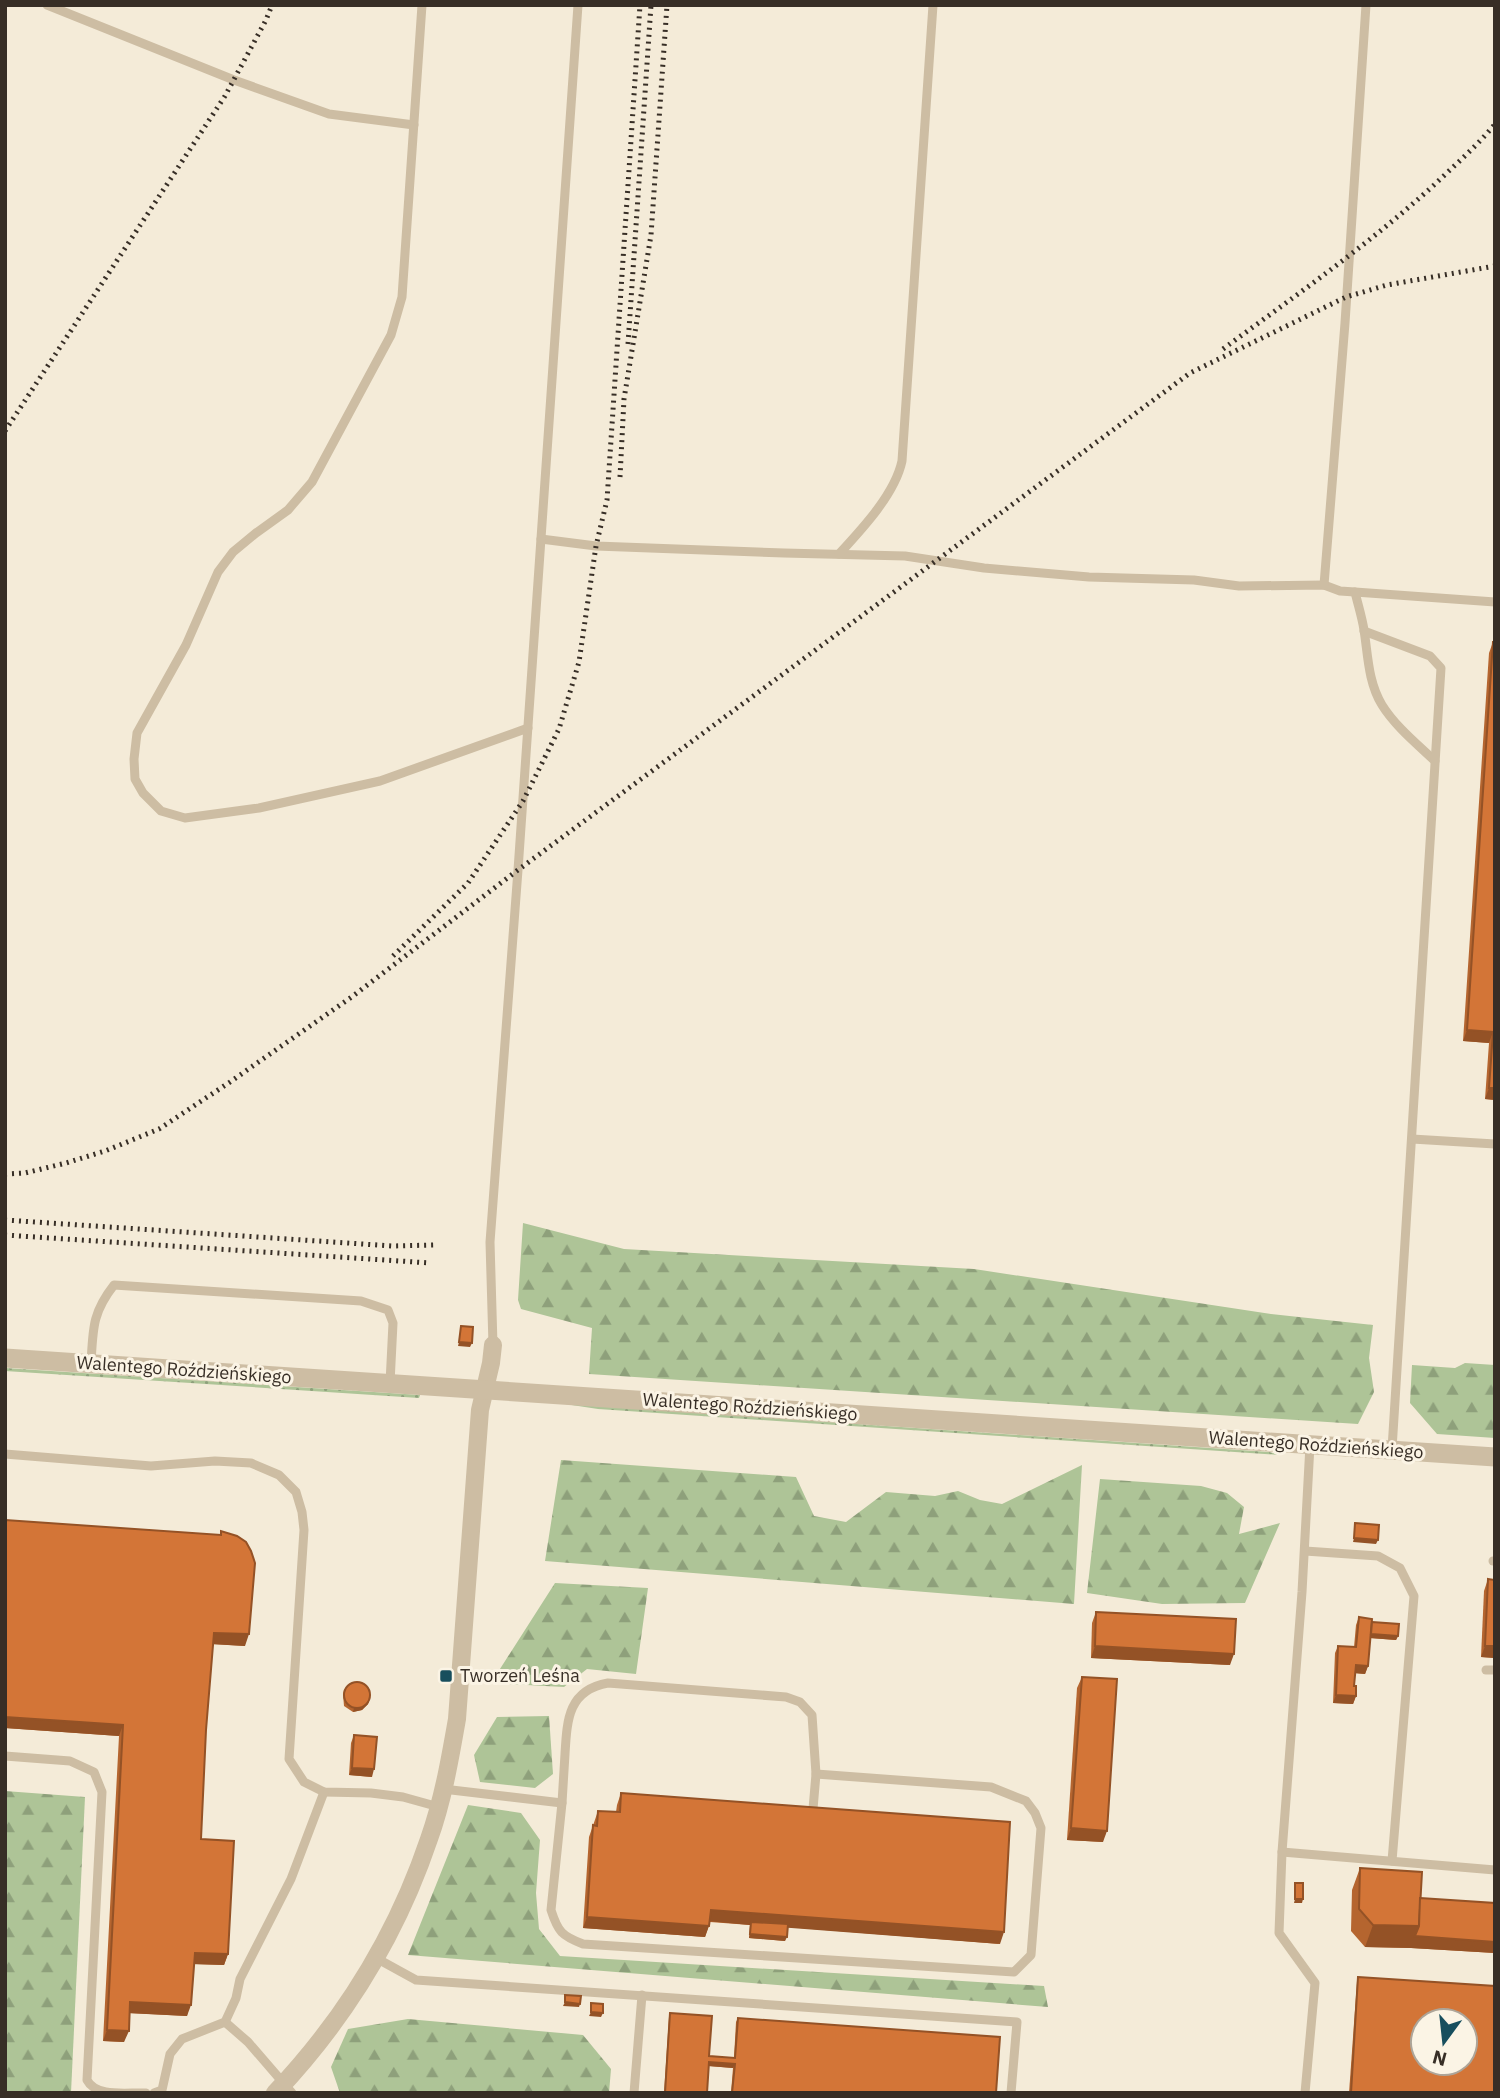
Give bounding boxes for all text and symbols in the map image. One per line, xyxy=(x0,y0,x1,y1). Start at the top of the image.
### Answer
street label: Walentego Roździeńskiego xyxy=(76,1351,292,1388)
street label: Walentego Roździeńskiego xyxy=(642,1388,858,1425)
street label: Walentego Roździeńskiego xyxy=(1208,1426,1424,1463)
place label: Tworzeń Leśna xyxy=(460,1664,580,1687)
marker: Tworzeń Leśna xyxy=(438,1668,454,1684)
north arrow xyxy=(1409,2007,1479,2077)
text: N xyxy=(1430,2045,1449,2072)

